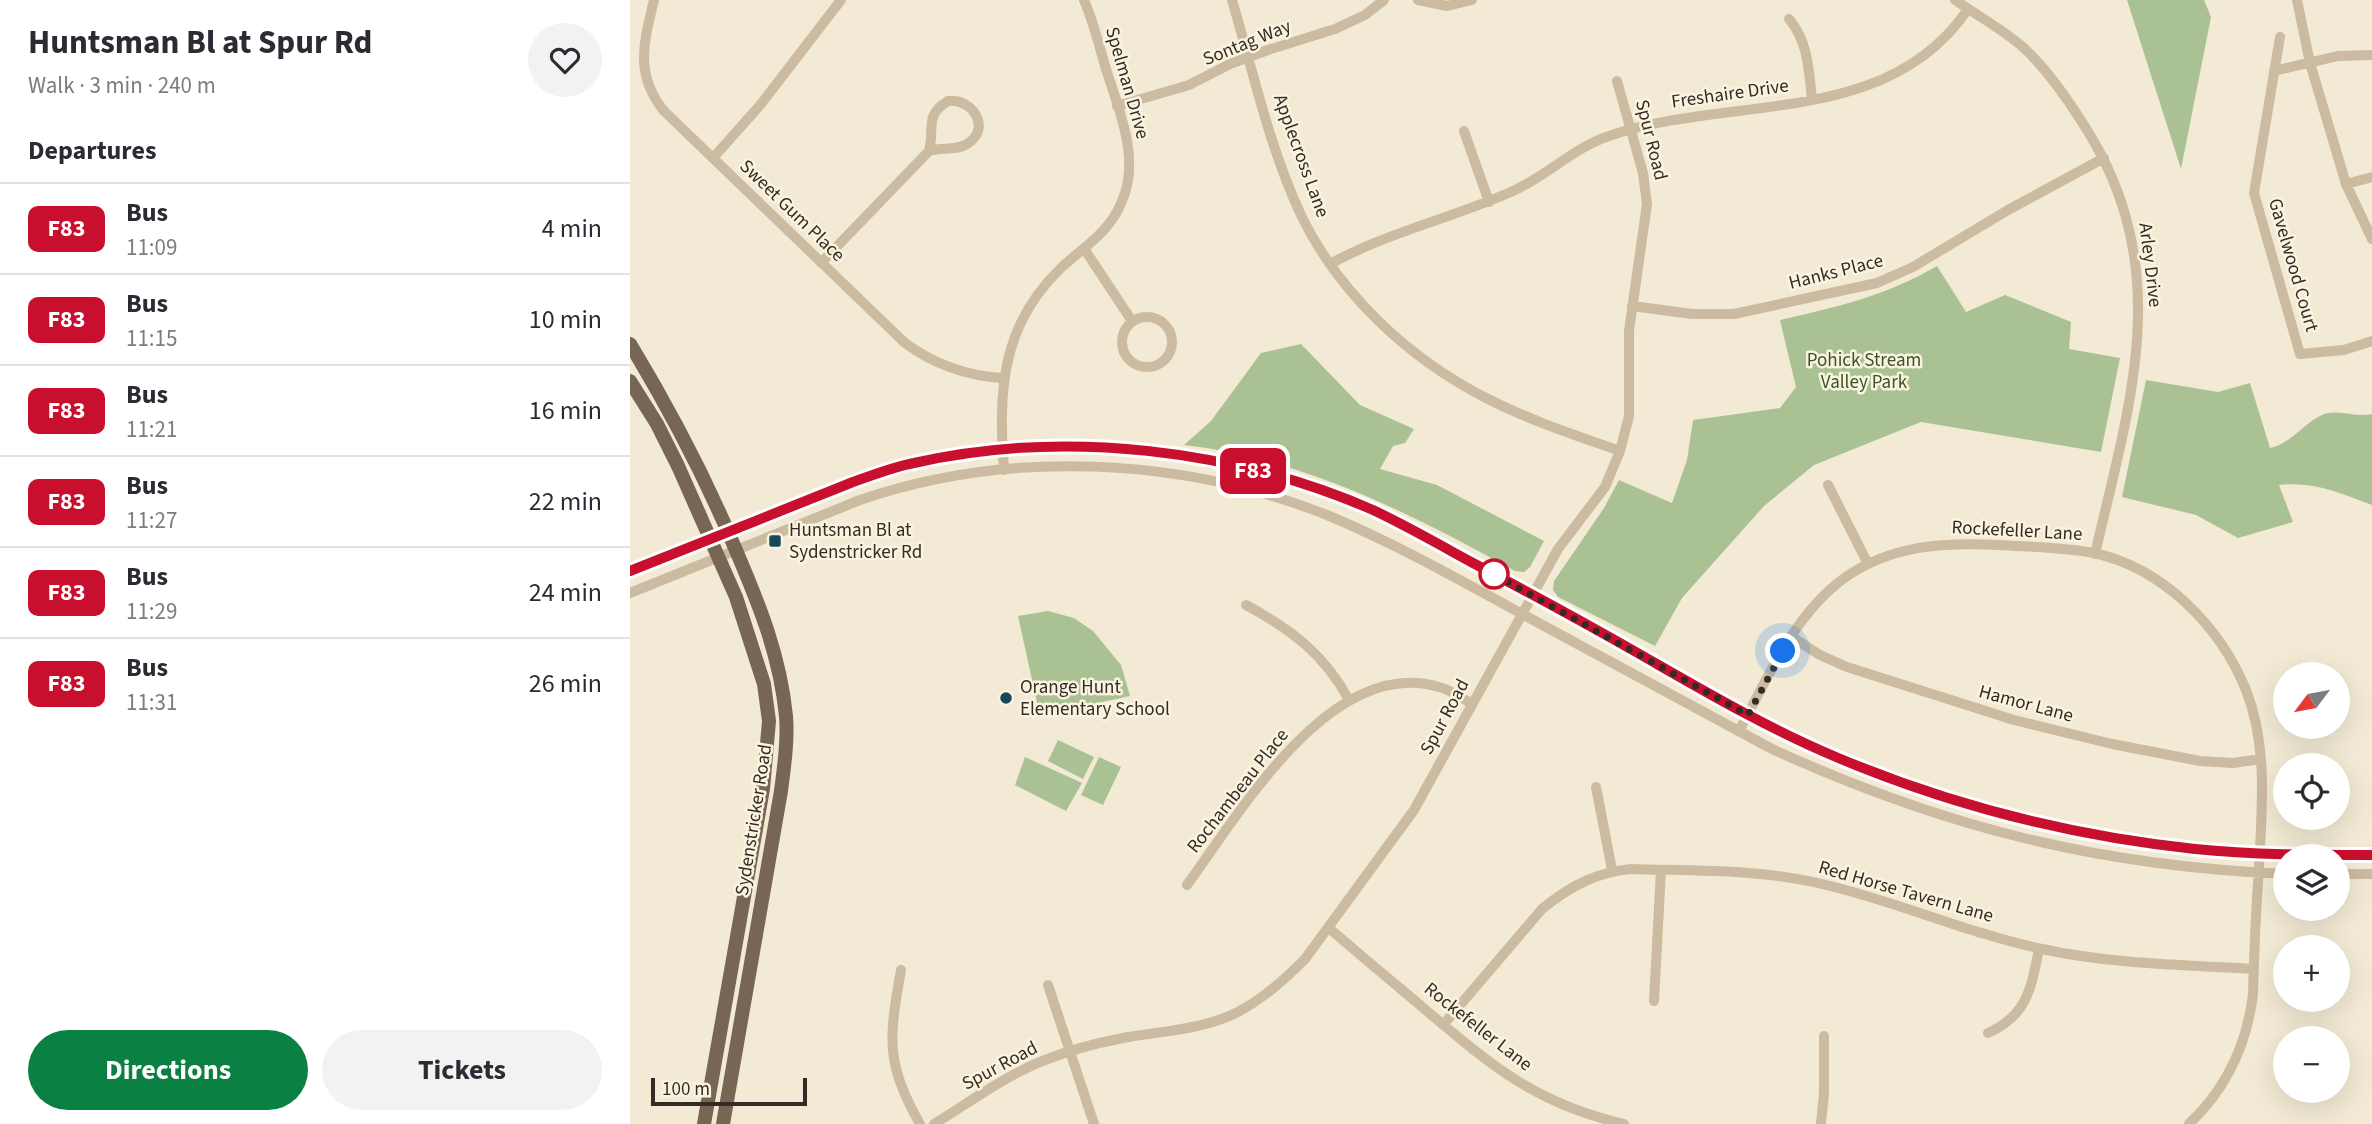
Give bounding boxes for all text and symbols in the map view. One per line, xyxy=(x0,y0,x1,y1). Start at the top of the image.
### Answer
street label: Sontag Way xyxy=(1199,13,1295,73)
text: Huntsman Bl at Spur Rd xyxy=(28,19,373,66)
button: heart xyxy=(528,23,602,97)
street label: Spelman Drive xyxy=(1098,24,1156,142)
text: Walk · 3 min · 240 m xyxy=(28,69,216,102)
street label: Freshaire Drive xyxy=(1670,72,1790,116)
street label: Applecross Lane xyxy=(1266,91,1336,221)
street label: Spur Road xyxy=(1628,97,1674,183)
text: Departures xyxy=(28,132,156,169)
street label: Sweet Gum Place xyxy=(733,154,851,268)
text: Bus xyxy=(126,194,168,231)
street label: Gavelwood Court xyxy=(2261,195,2325,335)
text: 4 min xyxy=(542,210,602,247)
text: F83 xyxy=(48,211,85,246)
street label: Arley Drive xyxy=(2131,221,2169,309)
text: 11:09 xyxy=(126,231,177,264)
street label: Hanks Place xyxy=(1786,247,1886,297)
text: Bus xyxy=(126,285,168,322)
text: 10 min xyxy=(529,301,602,338)
text: F83 xyxy=(48,302,85,337)
text: 11:15 xyxy=(126,322,177,355)
park label: Pohick Stream Valley Park xyxy=(1807,347,1921,396)
text: Bus xyxy=(126,376,168,413)
text: 16 min xyxy=(529,392,602,429)
text: F83 xyxy=(48,393,85,428)
text: 11:21 xyxy=(126,413,177,446)
line badge: F83 xyxy=(1213,448,1293,494)
text: F83 xyxy=(1234,453,1272,488)
text: Bus xyxy=(126,467,168,504)
text: 22 min xyxy=(529,483,602,520)
text: F83 xyxy=(48,484,85,519)
text: 11:27 xyxy=(126,504,177,537)
street label: Rockefeller Lane xyxy=(1951,514,2083,548)
place label: Huntsman Bl at Sydenstricker Rd xyxy=(789,517,922,566)
marker: Huntsman Bl at Sydenstricker Rd xyxy=(767,533,783,549)
text: Bus xyxy=(126,558,168,595)
unlabelled marker xyxy=(1479,559,1509,589)
text: 24 min xyxy=(529,574,602,611)
text: F83 xyxy=(48,575,85,610)
text: 11:29 xyxy=(126,595,177,628)
your location xyxy=(1765,633,1800,668)
text: Bus xyxy=(126,649,168,686)
north arrow xyxy=(2273,662,2350,738)
map controls xyxy=(2273,662,2350,1103)
text: 26 min xyxy=(529,665,602,702)
text: F83 xyxy=(48,666,85,701)
place label: Orange Hunt Elementary School xyxy=(1020,674,1170,723)
street label: Spur Road xyxy=(1414,674,1476,760)
street label: Hamor Lane xyxy=(1976,678,2076,730)
text: 11:31 xyxy=(126,686,177,719)
marker: Orange Hunt Elementary School xyxy=(998,690,1014,706)
street label: Rochambeau Place xyxy=(1181,723,1295,859)
street label: Sydenstricker Road xyxy=(729,742,779,898)
button: locate xyxy=(2273,753,2350,830)
button: layers xyxy=(2273,844,2350,921)
street label: Red Horse Tavern Lane xyxy=(1815,854,1997,930)
button: + xyxy=(2273,935,2350,1012)
street label: Rockefeller Lane xyxy=(1418,976,1538,1078)
button: − xyxy=(2273,1026,2350,1103)
button: Directions xyxy=(28,1030,308,1110)
button: Tickets xyxy=(322,1030,602,1110)
street label: Spur Road xyxy=(957,1035,1043,1097)
scale bar xyxy=(651,1075,807,1107)
text: 100 m xyxy=(662,1076,710,1103)

